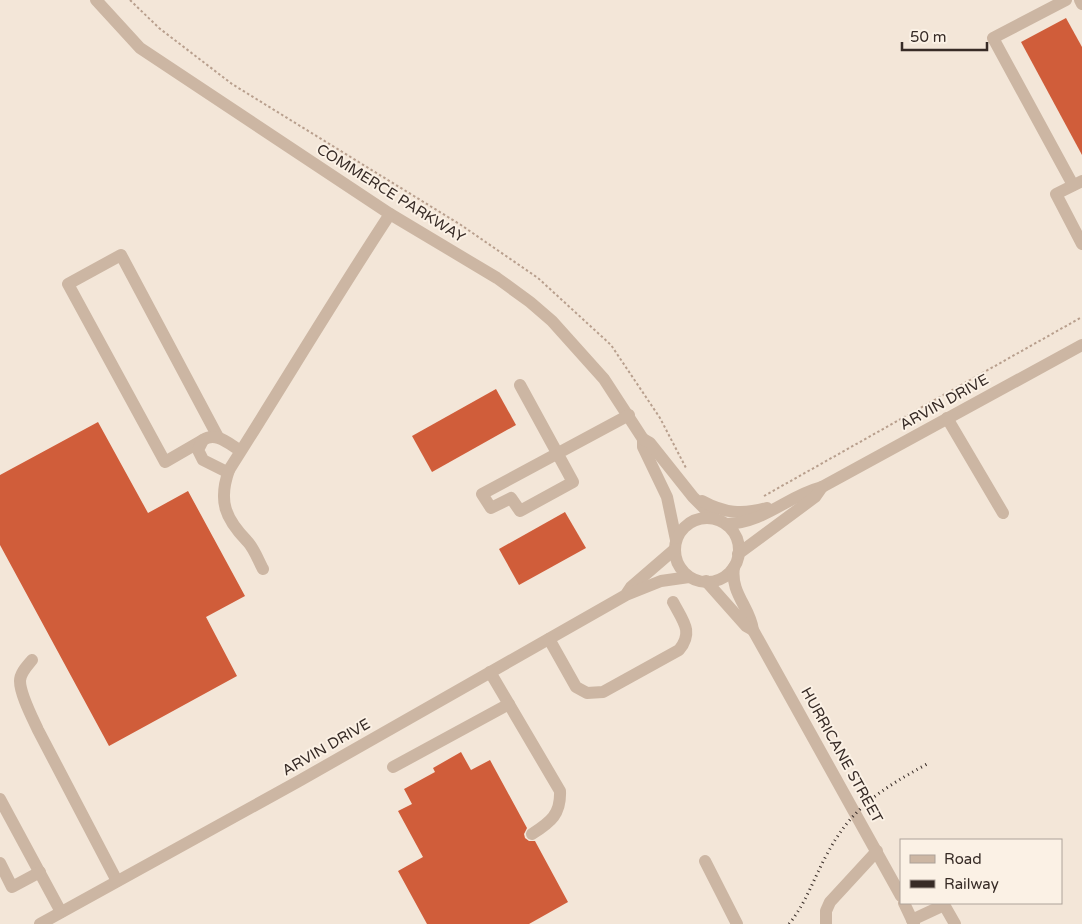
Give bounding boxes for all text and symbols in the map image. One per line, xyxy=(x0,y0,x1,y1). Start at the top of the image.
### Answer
scale bar xyxy=(902,20,987,52)
text: 50 m xyxy=(910,28,947,46)
street label: COMMERCE PARKWAY xyxy=(313,140,469,246)
street label: ARVIN DRIVE xyxy=(896,370,992,434)
street label: HURRICANE STREET xyxy=(797,684,887,826)
street label: ARVIN DRIVE xyxy=(279,715,373,779)
legend xyxy=(900,839,1062,904)
text: Road xyxy=(944,850,982,868)
text: Railway xyxy=(944,875,999,893)

